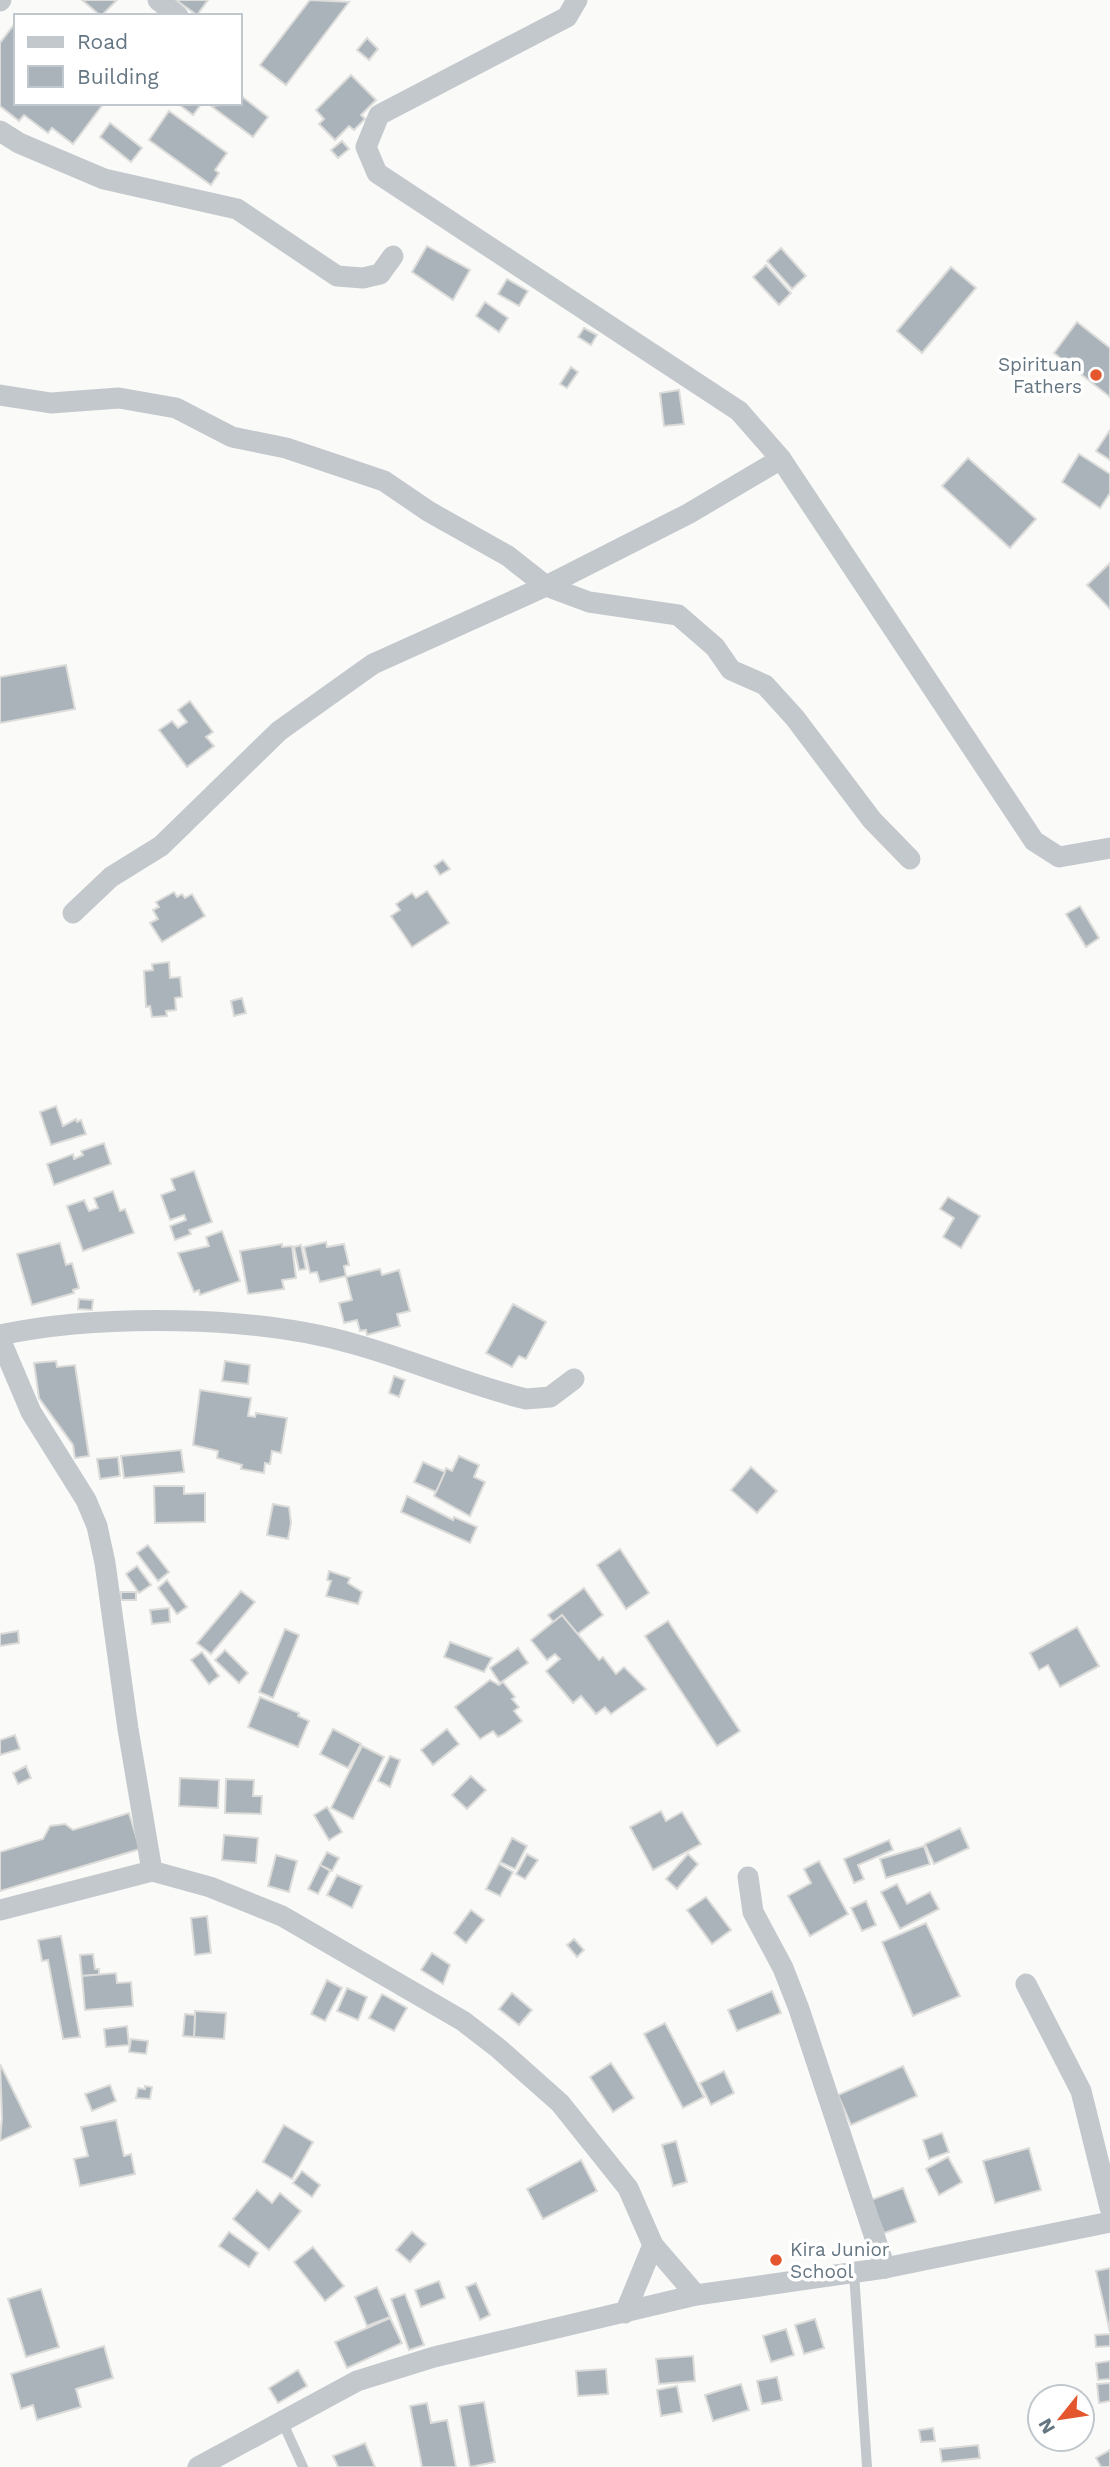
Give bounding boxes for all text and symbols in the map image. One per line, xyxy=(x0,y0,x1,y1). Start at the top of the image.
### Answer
legend xyxy=(14,14,242,105)
text: Road xyxy=(77,29,128,54)
text: Building xyxy=(77,64,159,89)
place label: Spirituan Fathers xyxy=(998,353,1082,398)
marker: Spirituan Fathers xyxy=(1088,367,1104,383)
place label: Kira Junior School xyxy=(790,2238,890,2283)
marker: Kira Junior School xyxy=(768,2252,784,2268)
north arrow xyxy=(1026,2383,1096,2453)
text: N xyxy=(1033,2414,1060,2438)

